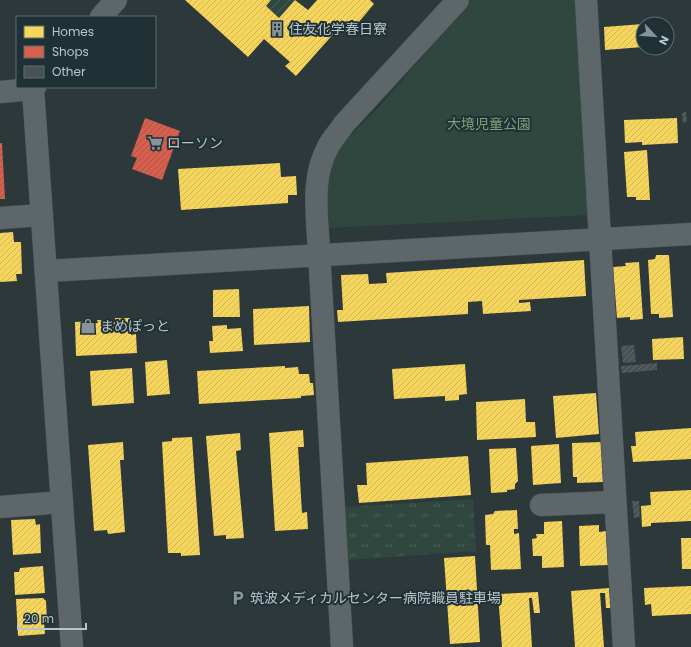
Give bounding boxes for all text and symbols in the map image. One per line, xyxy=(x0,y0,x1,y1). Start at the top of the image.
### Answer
legend xyxy=(16,16,156,88)
north arrow xyxy=(635,16,675,56)
place label: 住友化学春日寮 xyxy=(289,19,387,39)
building icon: 住友化学春日寮 xyxy=(268,20,286,38)
text: Homes xyxy=(52,23,94,40)
text: N xyxy=(655,33,673,48)
text: Shops xyxy=(52,43,89,60)
text: Other xyxy=(52,63,86,80)
park label: 大境児童公園 xyxy=(447,114,531,134)
place label: ローソン xyxy=(167,133,223,153)
supermarket icon: ローソン xyxy=(146,134,164,152)
place label: まめぽっと xyxy=(100,316,170,336)
shop icon: まめぽっと xyxy=(79,317,97,335)
place label: 筑波メディカルセンター病院職員駐車場 xyxy=(250,588,501,608)
parking icon: 筑波メディカルセンター病院職員駐車場 xyxy=(229,589,247,607)
scale bar xyxy=(18,605,86,631)
text: 20 m xyxy=(24,610,54,627)

